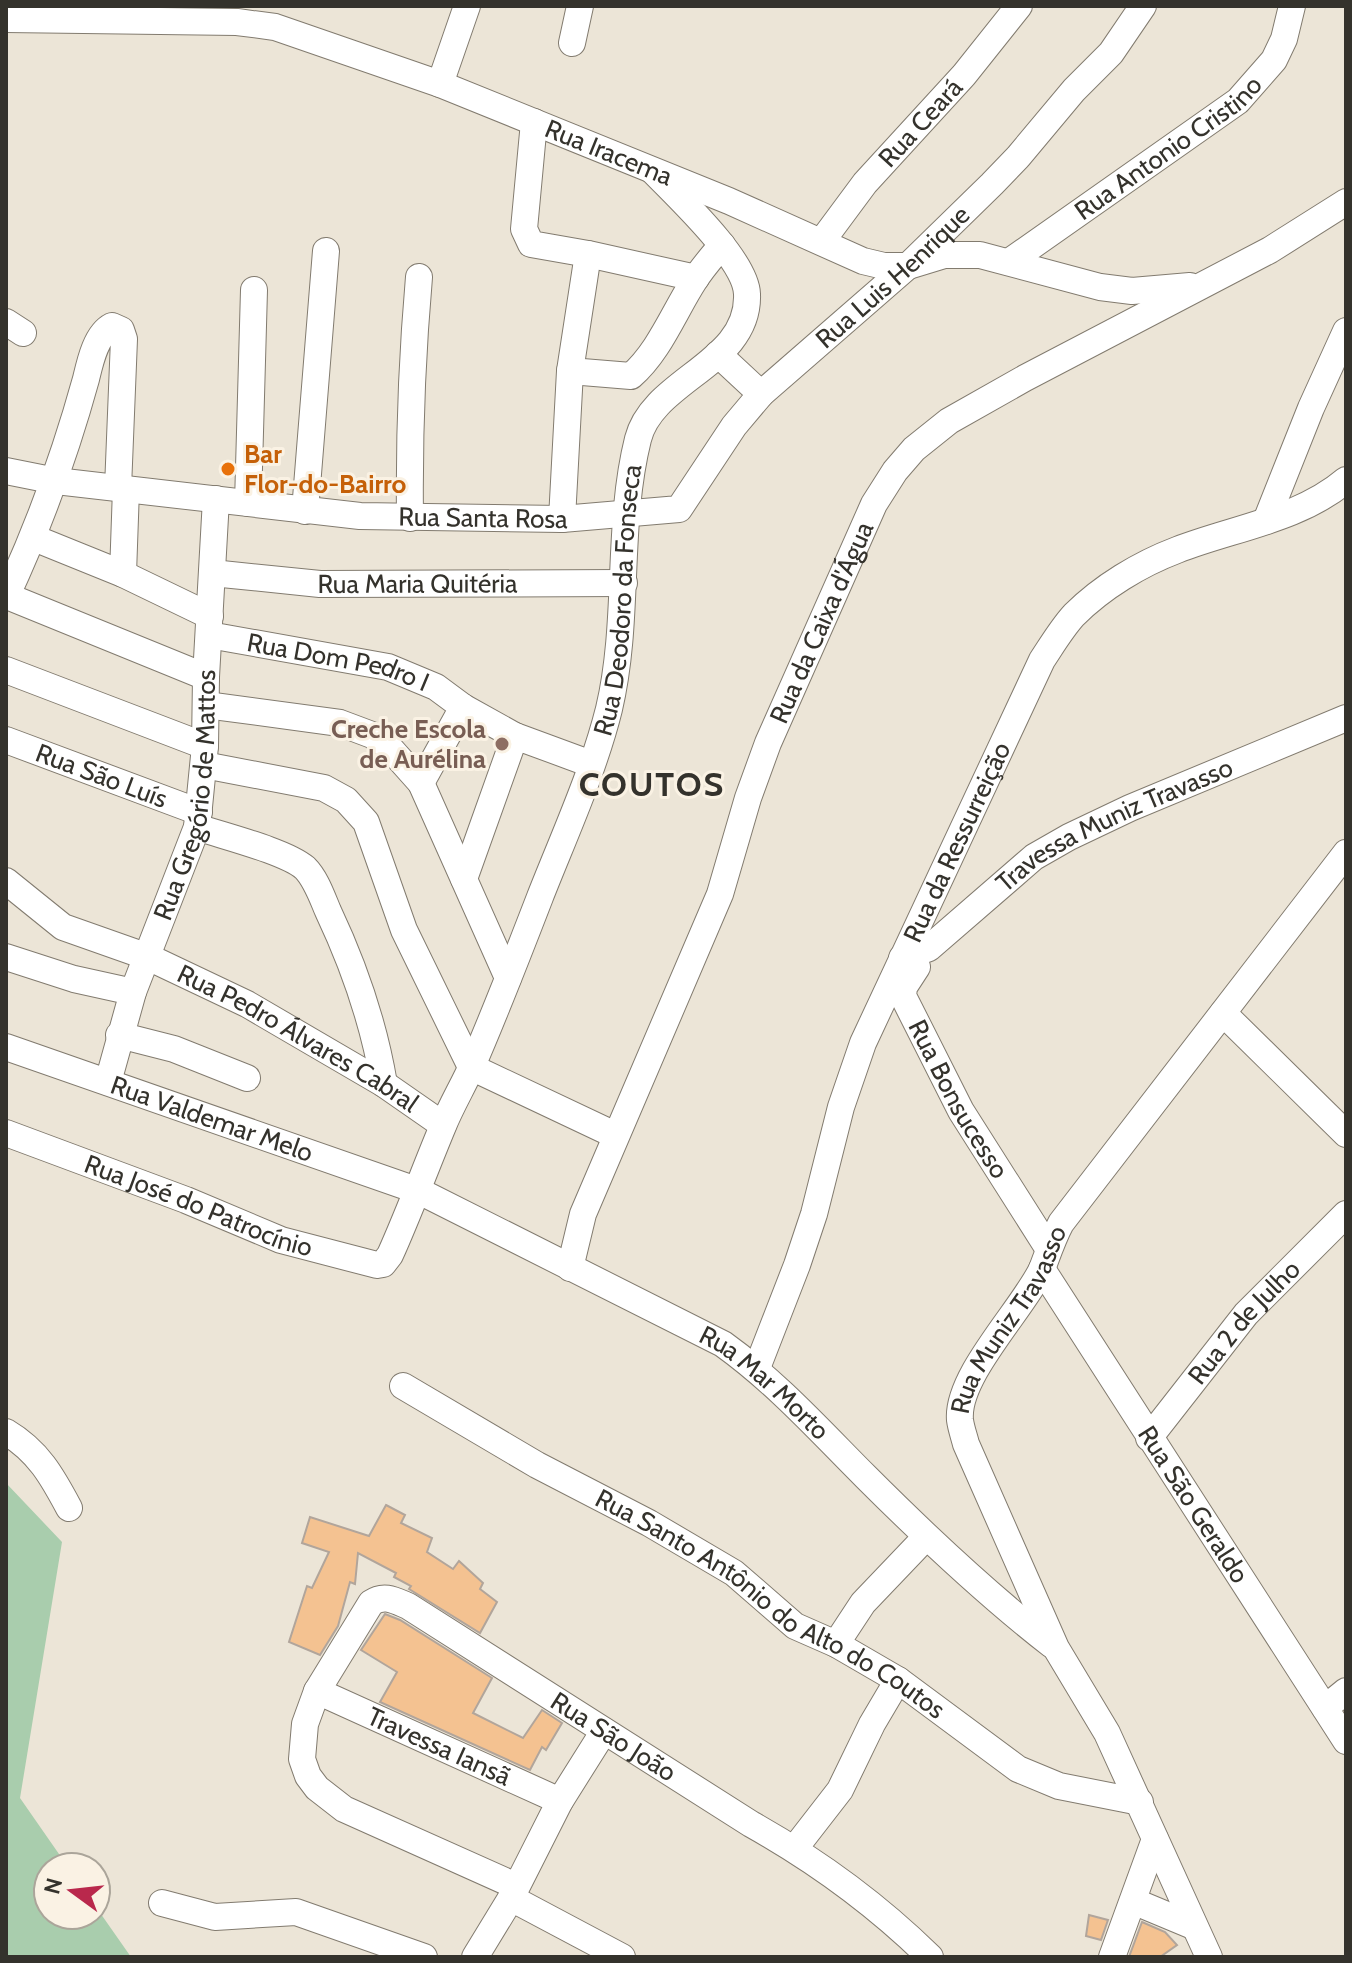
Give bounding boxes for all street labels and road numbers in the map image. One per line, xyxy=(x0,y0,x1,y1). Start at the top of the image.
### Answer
street label: Rua Antonio Cristino xyxy=(1068,69,1269,227)
street label: Rua Ceará xyxy=(872,71,969,174)
street label: Rua Iracema xyxy=(540,112,678,193)
street label: Rua Luis Henrique xyxy=(809,199,976,355)
street label: Rua Deodoro da Fonseca xyxy=(586,461,648,740)
street label: Rua Santa Rosa xyxy=(398,501,568,535)
street label: Rua da Caixa d'Água xyxy=(763,516,880,728)
street label: Rua Maria Quitéria xyxy=(317,567,518,600)
street label: Rua Dom Pedro I xyxy=(245,626,434,698)
street label: Rua Gregório de Mattos xyxy=(146,668,222,925)
street label: Rua São Luís xyxy=(31,737,172,815)
street label: Rua da Ressurreição xyxy=(896,737,1017,947)
street label: Travessa Muniz Travasso xyxy=(989,751,1237,899)
street label: Rua Pedro Álvares Cabral xyxy=(172,957,425,1119)
street label: Rua Bonsucesso xyxy=(902,1014,1016,1184)
street label: Rua Valdemar Melo xyxy=(106,1069,317,1169)
street label: Rua José do Patrocínio xyxy=(80,1148,316,1264)
street label: Rua Muniz Travasso xyxy=(944,1220,1073,1416)
street label: Rua 2 de Julho xyxy=(1181,1253,1307,1391)
street label: Rua Mar Morto xyxy=(694,1319,836,1446)
street label: Rua São Geraldo xyxy=(1131,1420,1256,1589)
street label: Rua Santo Antônio do Alto do Coutos xyxy=(590,1482,952,1726)
street label: Rua São João xyxy=(545,1685,682,1788)
street label: Travessa Iansã xyxy=(362,1700,516,1793)

